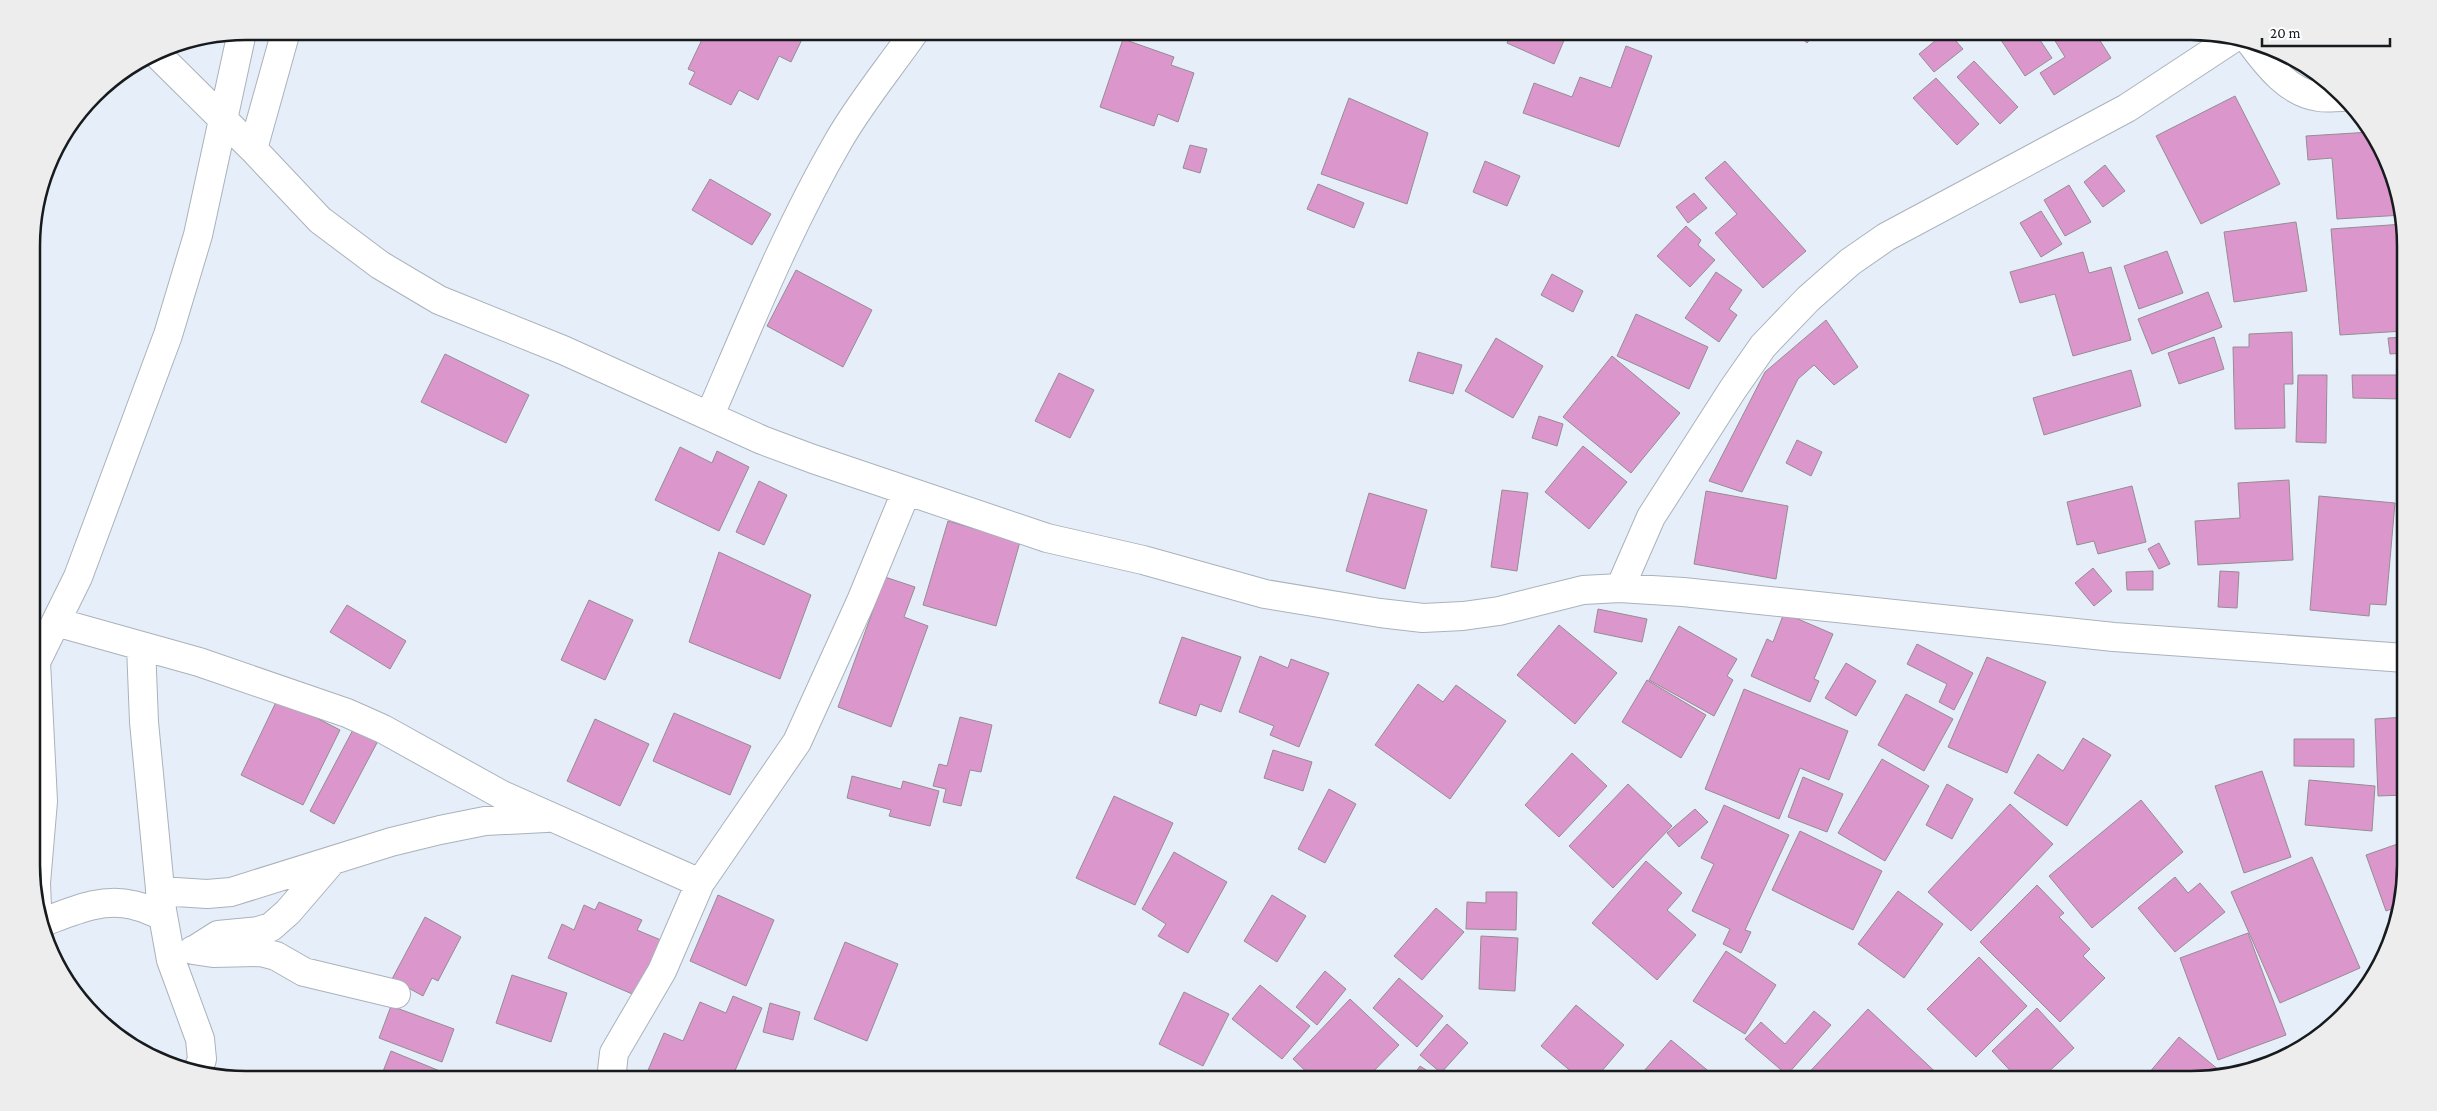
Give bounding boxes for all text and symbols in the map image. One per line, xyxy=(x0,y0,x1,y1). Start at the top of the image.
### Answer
scale bar xyxy=(2262,15,2390,47)
text: 20 m xyxy=(2270,25,2301,41)

